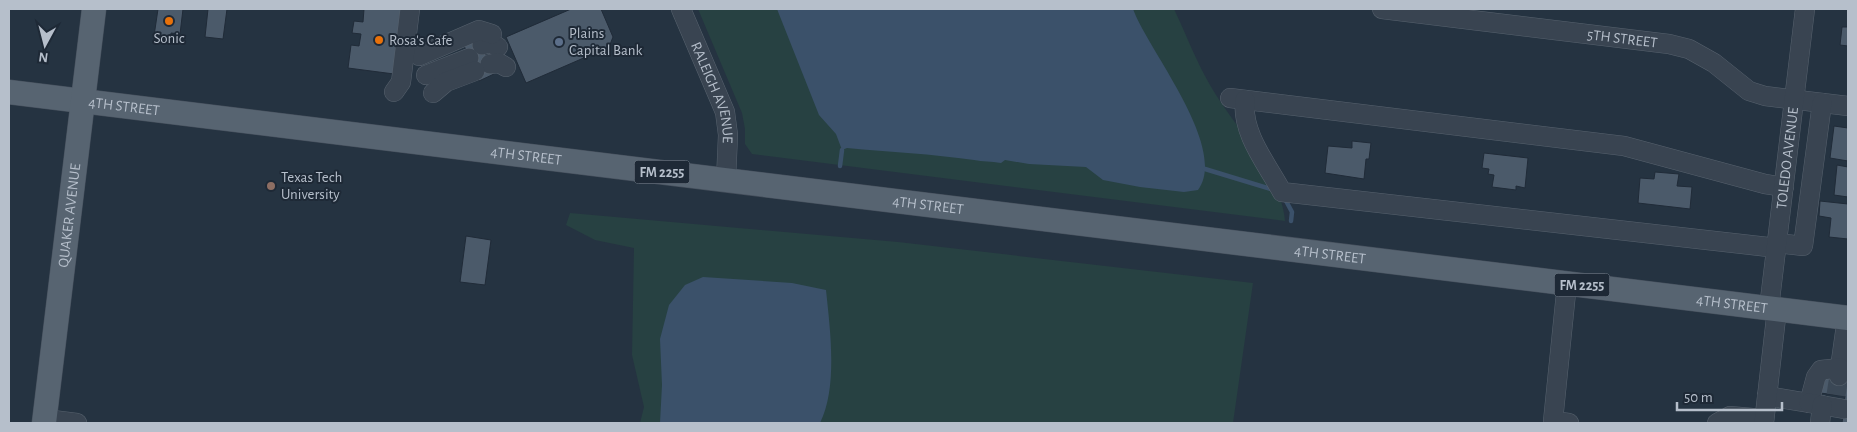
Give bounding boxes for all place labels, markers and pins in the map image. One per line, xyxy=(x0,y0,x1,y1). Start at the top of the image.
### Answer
marker: Sonic xyxy=(163,15,175,27)
place label: Plains Capital Bank xyxy=(569,26,642,58)
place label: Sonic xyxy=(153,31,185,46)
place label: Rosa's Cafe xyxy=(389,33,453,48)
marker: Rosa's Cafe xyxy=(373,34,385,46)
marker: Plains Capital Bank xyxy=(553,36,565,48)
place label: Texas Tech University xyxy=(281,170,342,202)
marker: Texas Tech University xyxy=(265,180,277,192)

